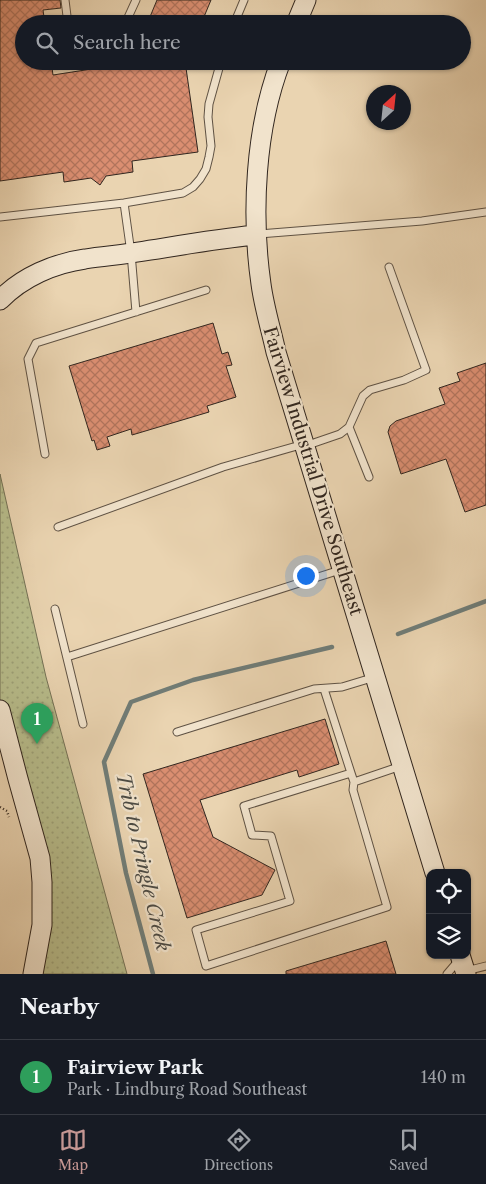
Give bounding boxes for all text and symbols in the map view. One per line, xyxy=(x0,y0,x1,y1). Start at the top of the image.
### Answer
search box xyxy=(15,15,471,70)
icon: search xyxy=(33,29,61,57)
text: Search here xyxy=(73,31,181,54)
north arrow xyxy=(366,85,411,130)
street label: Fairview Industrial Drive Southeast xyxy=(259,324,368,618)
your location xyxy=(293,563,319,589)
pin: 1 xyxy=(21,703,53,744)
water label: Trib to Pringle Creek xyxy=(111,771,175,953)
map controls xyxy=(426,869,471,959)
button: locate xyxy=(426,869,471,914)
button: layers xyxy=(426,914,471,959)
text: Nearby xyxy=(20,994,99,1019)
text: Fairview Park xyxy=(67,1056,203,1079)
text: 1 xyxy=(32,1067,40,1087)
text: 140 m xyxy=(421,1067,466,1087)
text: Park · Lindburg Road Southeast xyxy=(67,1079,307,1099)
tab: Map xyxy=(58,1126,88,1174)
tab: Directions xyxy=(204,1126,273,1174)
tab: Saved xyxy=(389,1126,428,1174)

